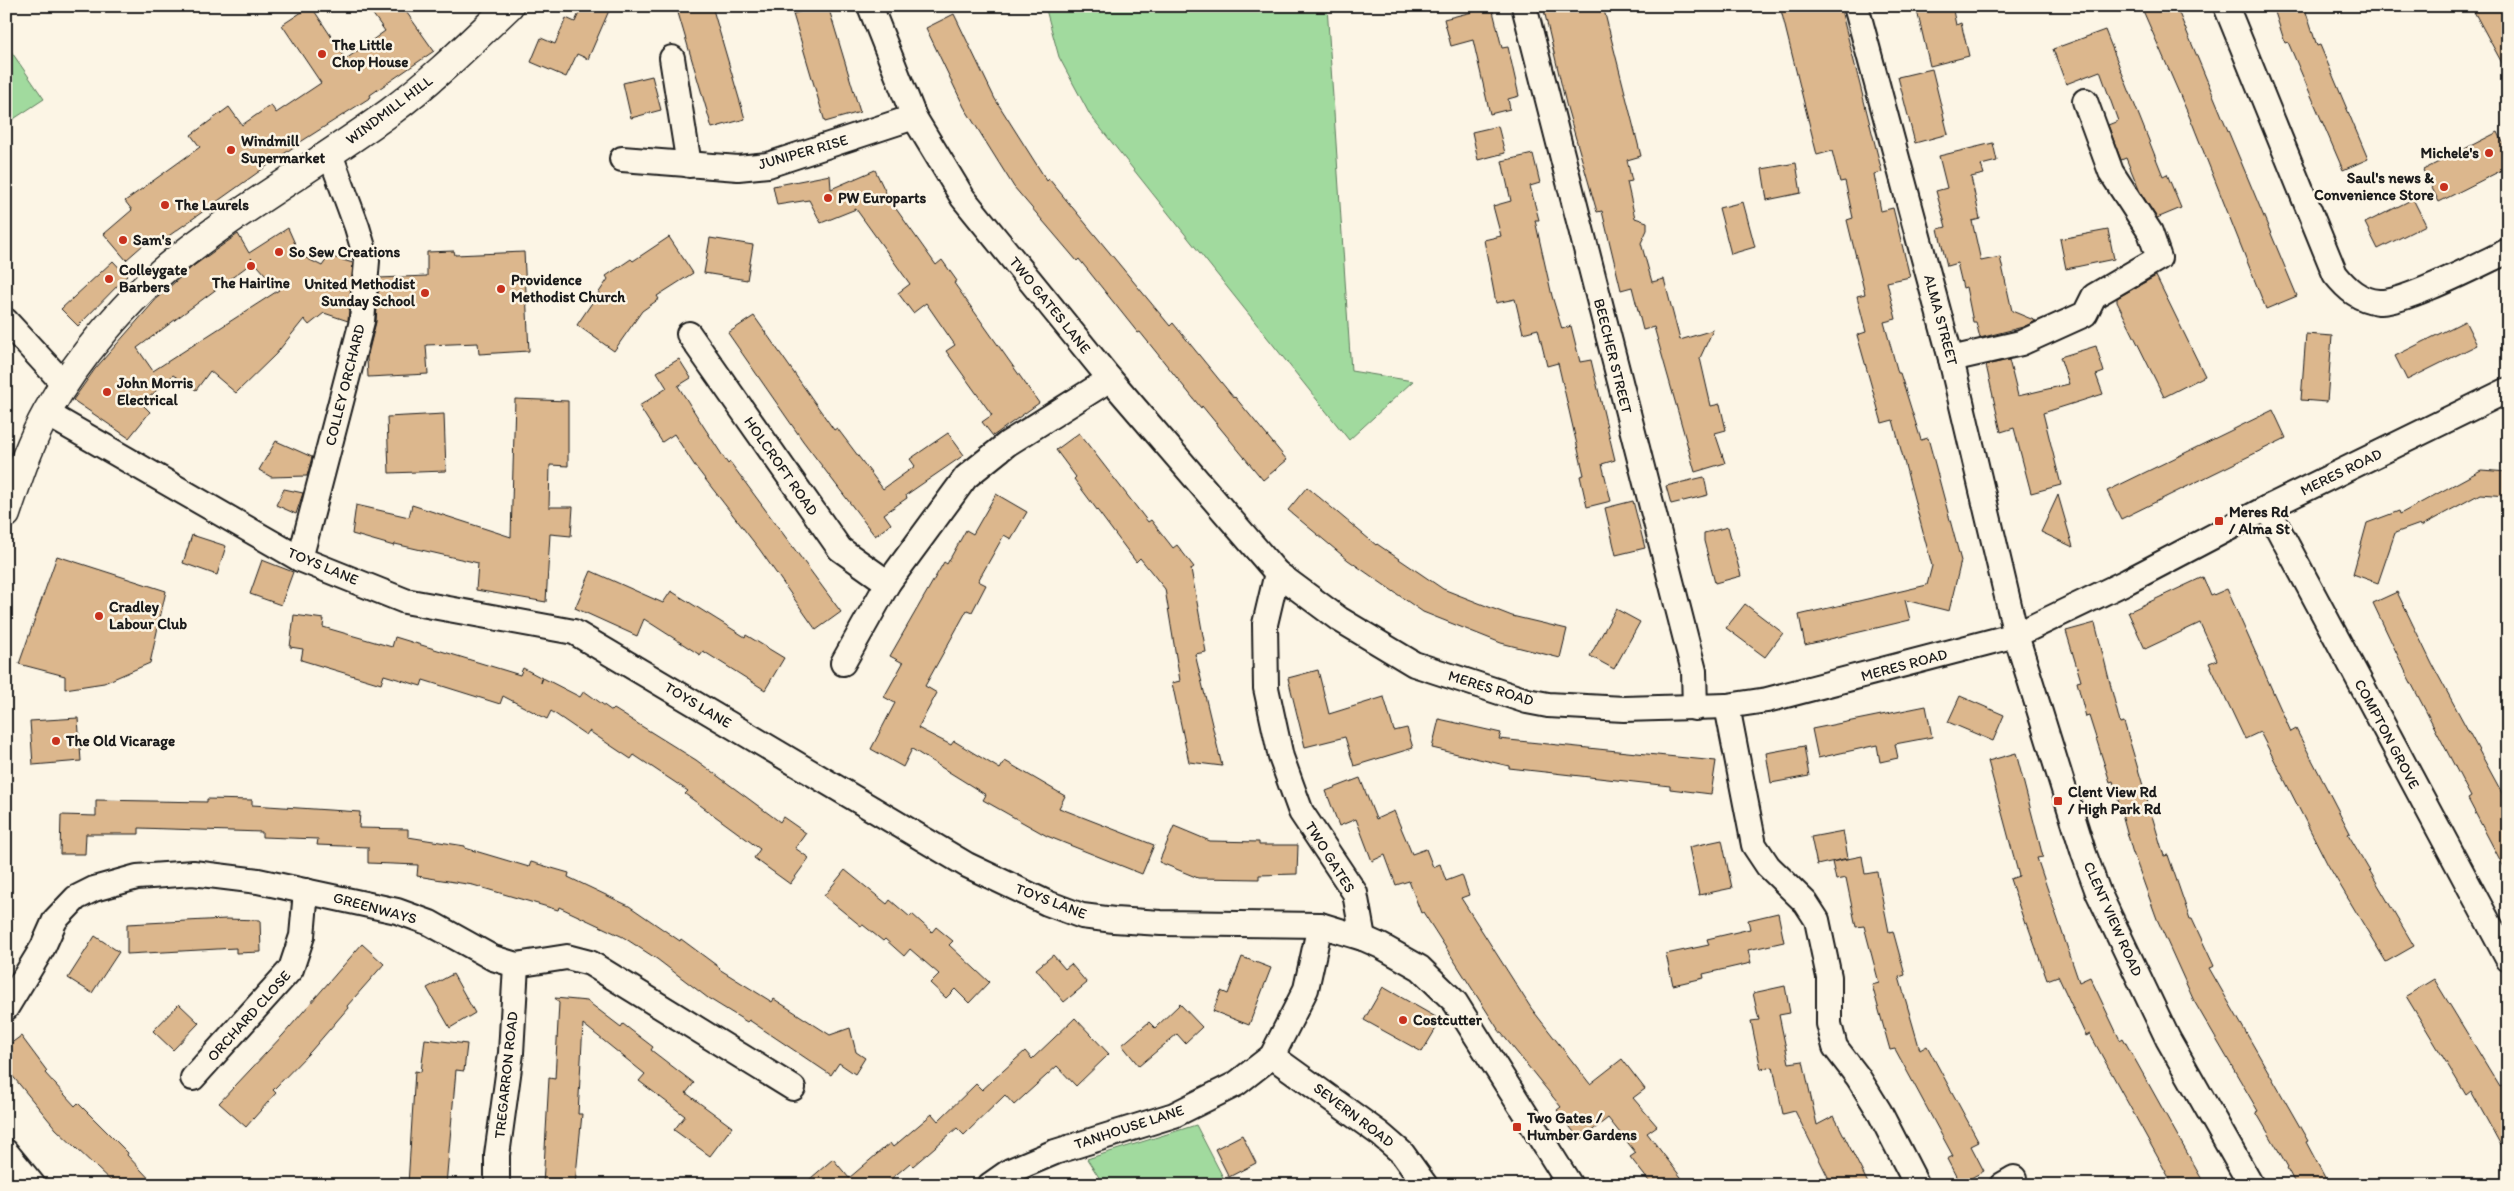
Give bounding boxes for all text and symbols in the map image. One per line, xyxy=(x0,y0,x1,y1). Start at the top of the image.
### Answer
place label: The Little Chop House xyxy=(331,36,408,72)
marker: The Little Chop House xyxy=(316,48,328,60)
street label: WINDMILL HILL xyxy=(342,71,436,148)
street label: JUNIPER RISE xyxy=(756,131,850,173)
place label: Windmill Supermarket xyxy=(241,132,326,168)
marker: Windmill Supermarket xyxy=(225,144,237,156)
place label: Michele's xyxy=(2421,144,2479,162)
marker: Michele's xyxy=(2483,147,2495,159)
place label: Saul's news & Convenience Store xyxy=(2314,169,2434,204)
marker: Saul's news & Convenience Store xyxy=(2438,181,2450,193)
place label: PW Europarts xyxy=(838,189,927,208)
marker: PW Europarts xyxy=(822,192,834,204)
place label: The Laurels xyxy=(174,196,249,214)
marker: The Laurels xyxy=(159,199,171,211)
place label: Sam's xyxy=(133,231,172,249)
marker: Sam's xyxy=(117,234,129,246)
place label: So Sew Creations xyxy=(289,243,401,261)
marker: So Sew Creations xyxy=(273,246,285,258)
street label: TWO GATES LANE xyxy=(1005,253,1095,357)
marker: The Hairline xyxy=(245,260,257,272)
place label: Colleygate Barbers xyxy=(119,261,187,296)
place label: Providence Methodist Church xyxy=(511,271,626,306)
marker: Colleygate Barbers xyxy=(103,273,115,285)
street label: ALMA STREET xyxy=(1920,273,1962,368)
place label: The Hairline xyxy=(211,274,290,292)
place label: United Methodist Sunday School xyxy=(304,275,416,311)
marker: Providence Methodist Church xyxy=(495,283,507,295)
marker: United Methodist Sunday School xyxy=(419,287,431,299)
street label: BEECHER STREET xyxy=(1590,296,1636,416)
street label: COLLEY ORCHARD xyxy=(321,322,369,448)
place label: John Morris Electrical xyxy=(116,374,194,409)
marker: John Morris Electrical xyxy=(101,386,113,398)
street label: HOLCROFT ROAD xyxy=(740,413,822,519)
street label: MERES ROAD xyxy=(2297,444,2385,500)
place label: Meres Rd / Alma St xyxy=(2228,503,2290,538)
marker: Meres Rd / Alma St xyxy=(2213,515,2225,527)
street label: TOYS LANE xyxy=(285,543,361,589)
place label: Cradley Labour Club xyxy=(109,598,187,633)
marker: Cradley Labour Club xyxy=(93,610,105,622)
street label: MERES ROAD xyxy=(1859,645,1949,685)
street label: MERES ROAD xyxy=(1446,666,1536,710)
street label: COMPTON GROVE xyxy=(2351,676,2423,792)
street label: TOYS LANE xyxy=(661,678,735,732)
place label: The Old Vicarage xyxy=(65,732,175,751)
marker: The Old Vicarage xyxy=(50,735,62,747)
place label: Clent View Rd / High Park Rd xyxy=(2067,783,2162,819)
marker: Clent View Rd / High Park Rd xyxy=(2052,795,2064,807)
street label: TWO GATES xyxy=(1301,818,1359,896)
street label: CLENT VIEW ROAD xyxy=(2080,859,2146,979)
street label: TOYS LANE xyxy=(1013,879,1089,923)
street label: GREENWAYS xyxy=(331,888,419,928)
street label: ORCHARD CLOSE xyxy=(203,967,295,1065)
street label: TREGARRON ROAD xyxy=(490,1011,522,1139)
place label: Costcutter xyxy=(1413,1011,1483,1029)
marker: Costcutter xyxy=(1397,1014,1409,1026)
street label: SEVERN ROAD xyxy=(1310,1079,1398,1151)
street label: TANHOUSE LANE xyxy=(1072,1101,1186,1153)
place label: Two Gates / Humber Gardens xyxy=(1526,1109,1637,1144)
marker: Two Gates / Humber Gardens xyxy=(1511,1121,1523,1133)

